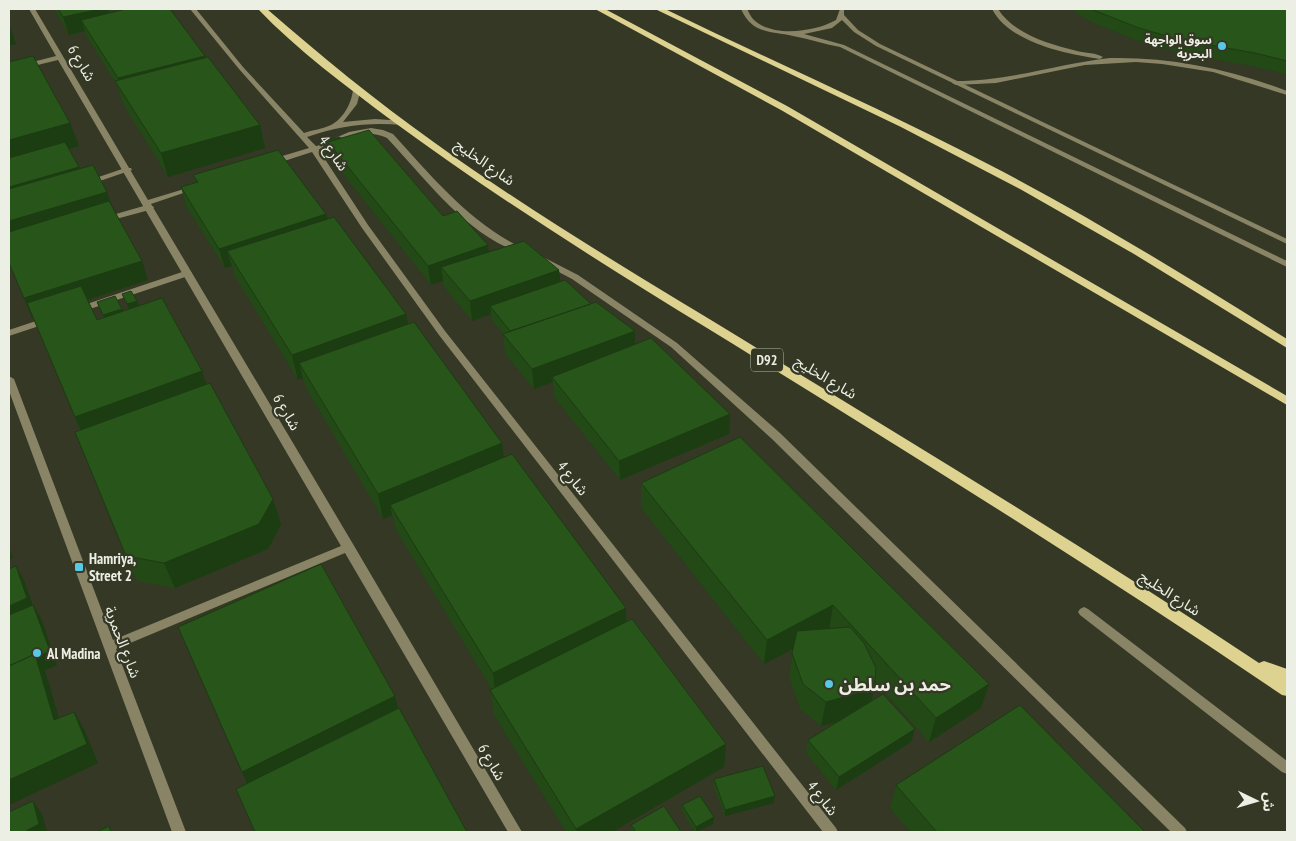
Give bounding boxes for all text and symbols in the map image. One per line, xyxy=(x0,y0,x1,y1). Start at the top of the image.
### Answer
place label: سوق الواجهة البحرية xyxy=(1144,32,1212,61)
marker: سوق الواجهة البحرية xyxy=(1216,40,1228,52)
street label: شارع 6 xyxy=(61,41,100,86)
street label: شارع 4 xyxy=(313,132,353,176)
street label: شارع الخليج xyxy=(449,134,519,192)
road number: D92 xyxy=(751,348,783,372)
street label: شارع الخليج xyxy=(790,351,861,406)
street label: شارع 6 xyxy=(266,390,305,435)
street label: شارع 4 xyxy=(551,457,593,501)
place label: Hamriya, Street 2 xyxy=(89,549,136,585)
marker: Hamriya, Street 2 xyxy=(73,561,85,573)
street label: شارع الخليج xyxy=(1134,566,1204,622)
street label: شارع الحمرية xyxy=(98,603,145,682)
place label: Al Madina xyxy=(46,644,100,663)
marker: Al Madina xyxy=(31,647,43,659)
place label: حمد بن سلطن xyxy=(839,673,951,696)
marker: حمد بن سلطن xyxy=(823,678,835,690)
street label: شارع 6 xyxy=(471,740,510,785)
north arrow xyxy=(1231,776,1281,826)
street label: شارع 4 xyxy=(801,777,843,821)
text: ش xyxy=(1259,792,1279,812)

